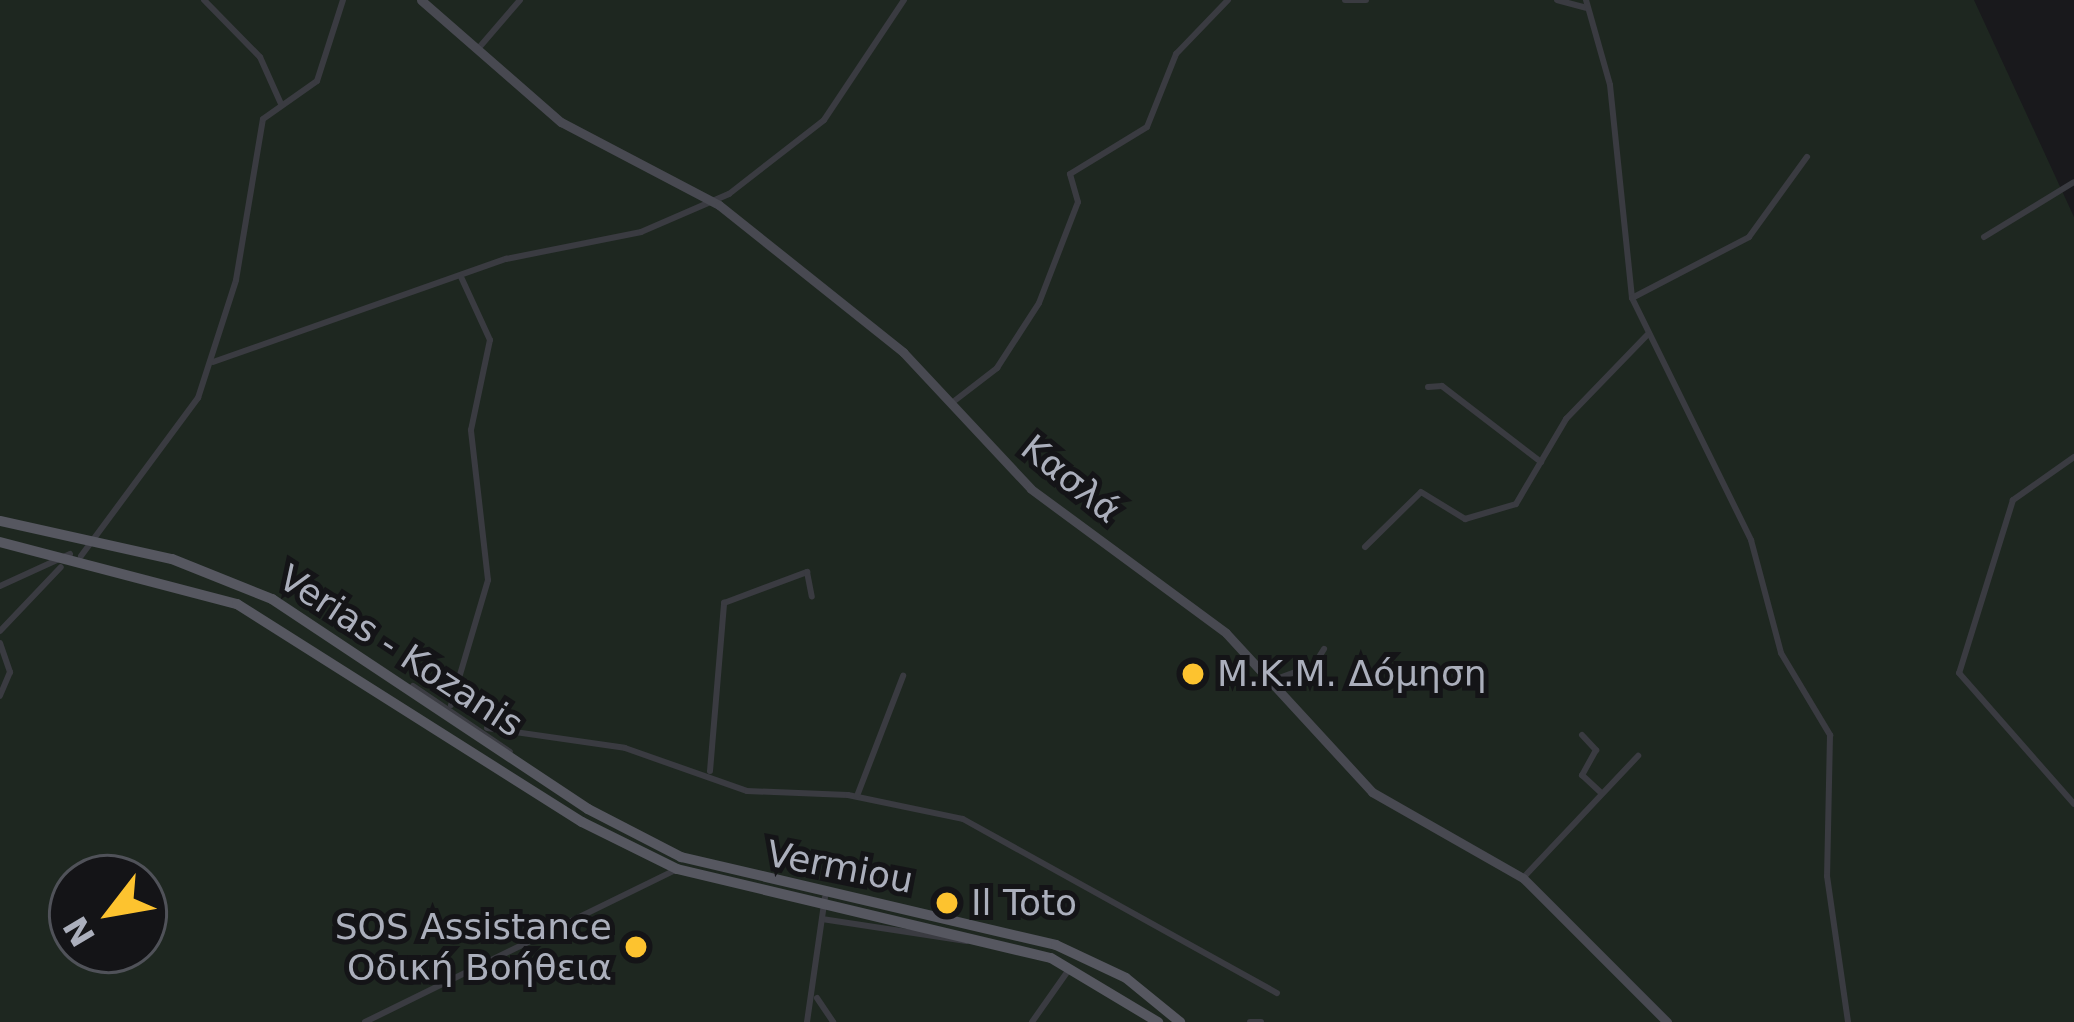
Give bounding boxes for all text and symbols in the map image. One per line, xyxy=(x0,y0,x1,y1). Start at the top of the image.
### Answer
street label: Κασλά xyxy=(1013,426,1129,532)
street label: Verias - Kozanis xyxy=(271,556,531,746)
place label: Μ.Κ.Μ. Δόμηση xyxy=(1217,652,1487,696)
marker: Μ.Κ.Μ. Δόμηση xyxy=(1180,661,1206,687)
street label: Vermiou xyxy=(763,832,917,902)
north arrow xyxy=(48,854,168,974)
place label: Il Toto xyxy=(971,881,1077,925)
marker: Il Toto xyxy=(934,890,960,916)
place label: SOS Assistance Οδική Βοήθεια xyxy=(335,904,612,989)
text: N xyxy=(55,909,103,953)
marker: SOS Assistance Οδική Βοήθεια xyxy=(623,934,649,960)

